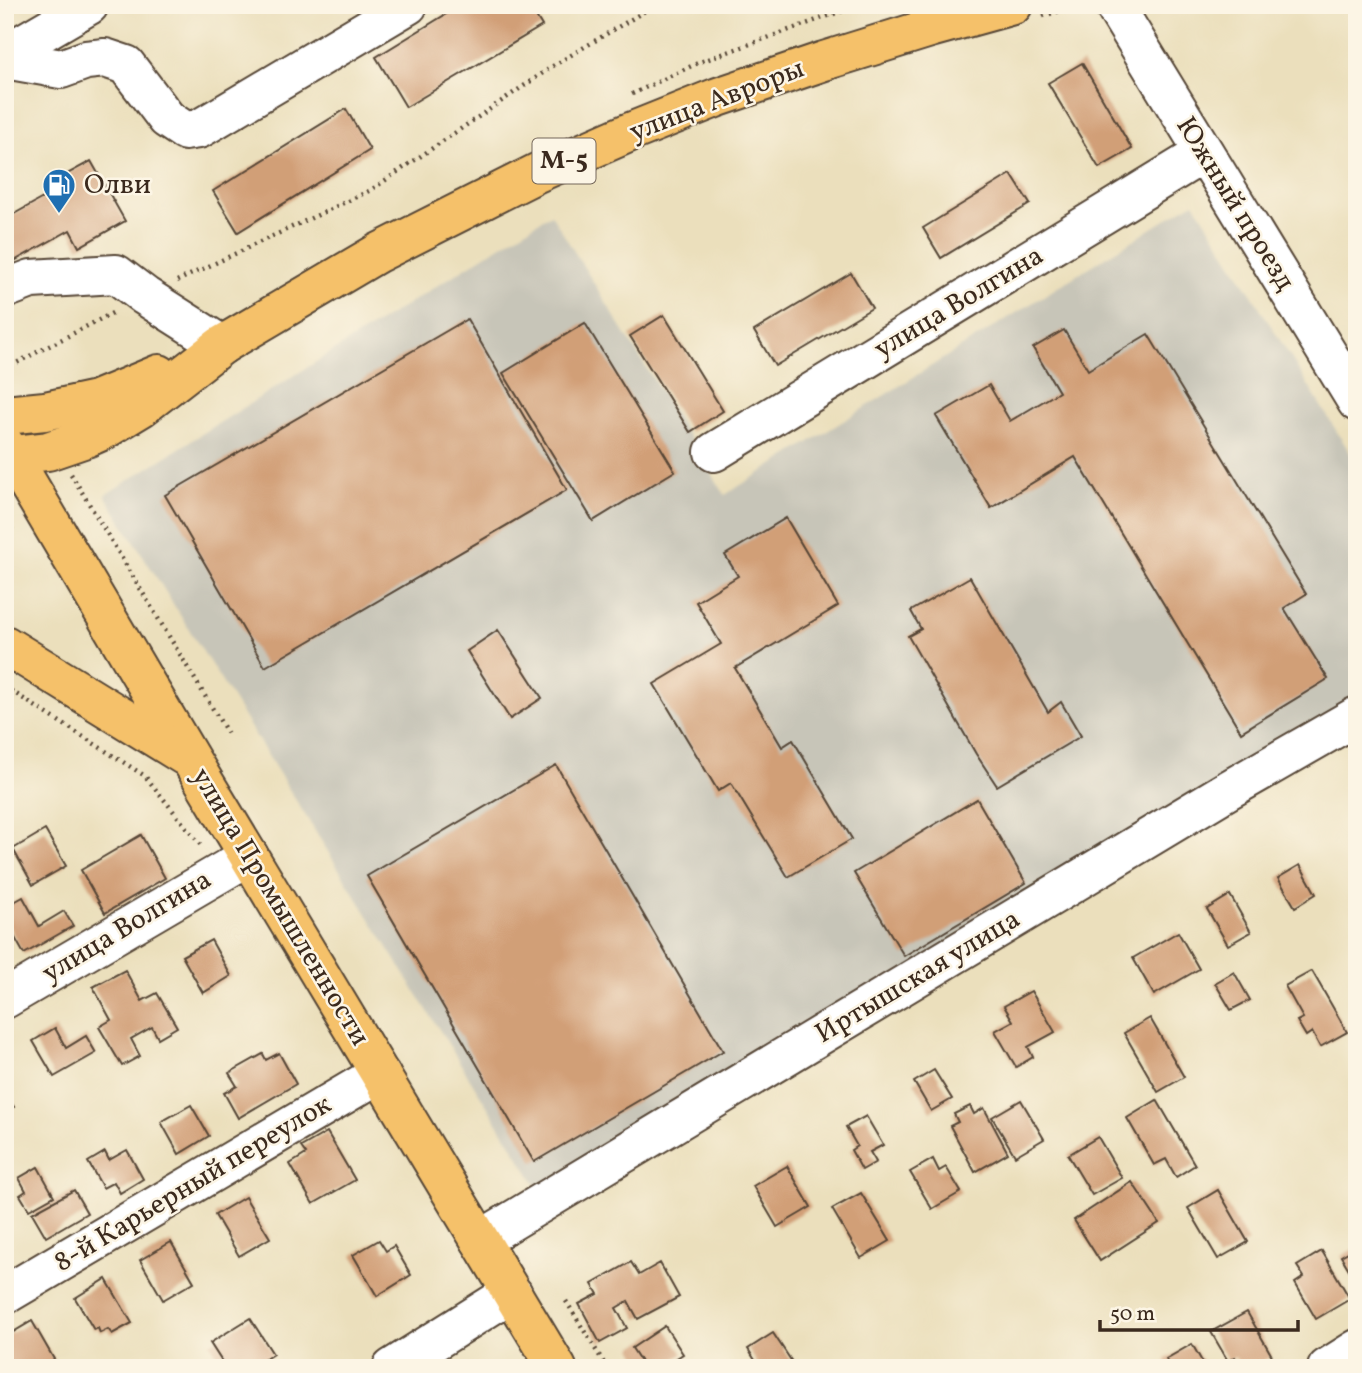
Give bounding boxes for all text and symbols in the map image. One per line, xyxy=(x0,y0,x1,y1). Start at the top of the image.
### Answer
street label: улица Авроры xyxy=(624,50,810,152)
street label: Южный проезд xyxy=(1166,109,1304,299)
road number: М-5 xyxy=(532,138,596,184)
fuel station icon: Олви xyxy=(40,166,78,215)
place label: Олви xyxy=(84,166,151,205)
street label: улица Волгина xyxy=(867,237,1051,369)
street label: улица Промышленности xyxy=(181,761,379,1053)
street label: улица Волгина xyxy=(35,861,219,993)
street label: Иртышская улица xyxy=(808,900,1028,1054)
street label: 8-й Карьерный переулок xyxy=(47,1086,339,1282)
scale bar xyxy=(1100,1289,1297,1333)
text: 50 m xyxy=(1110,1300,1155,1329)

